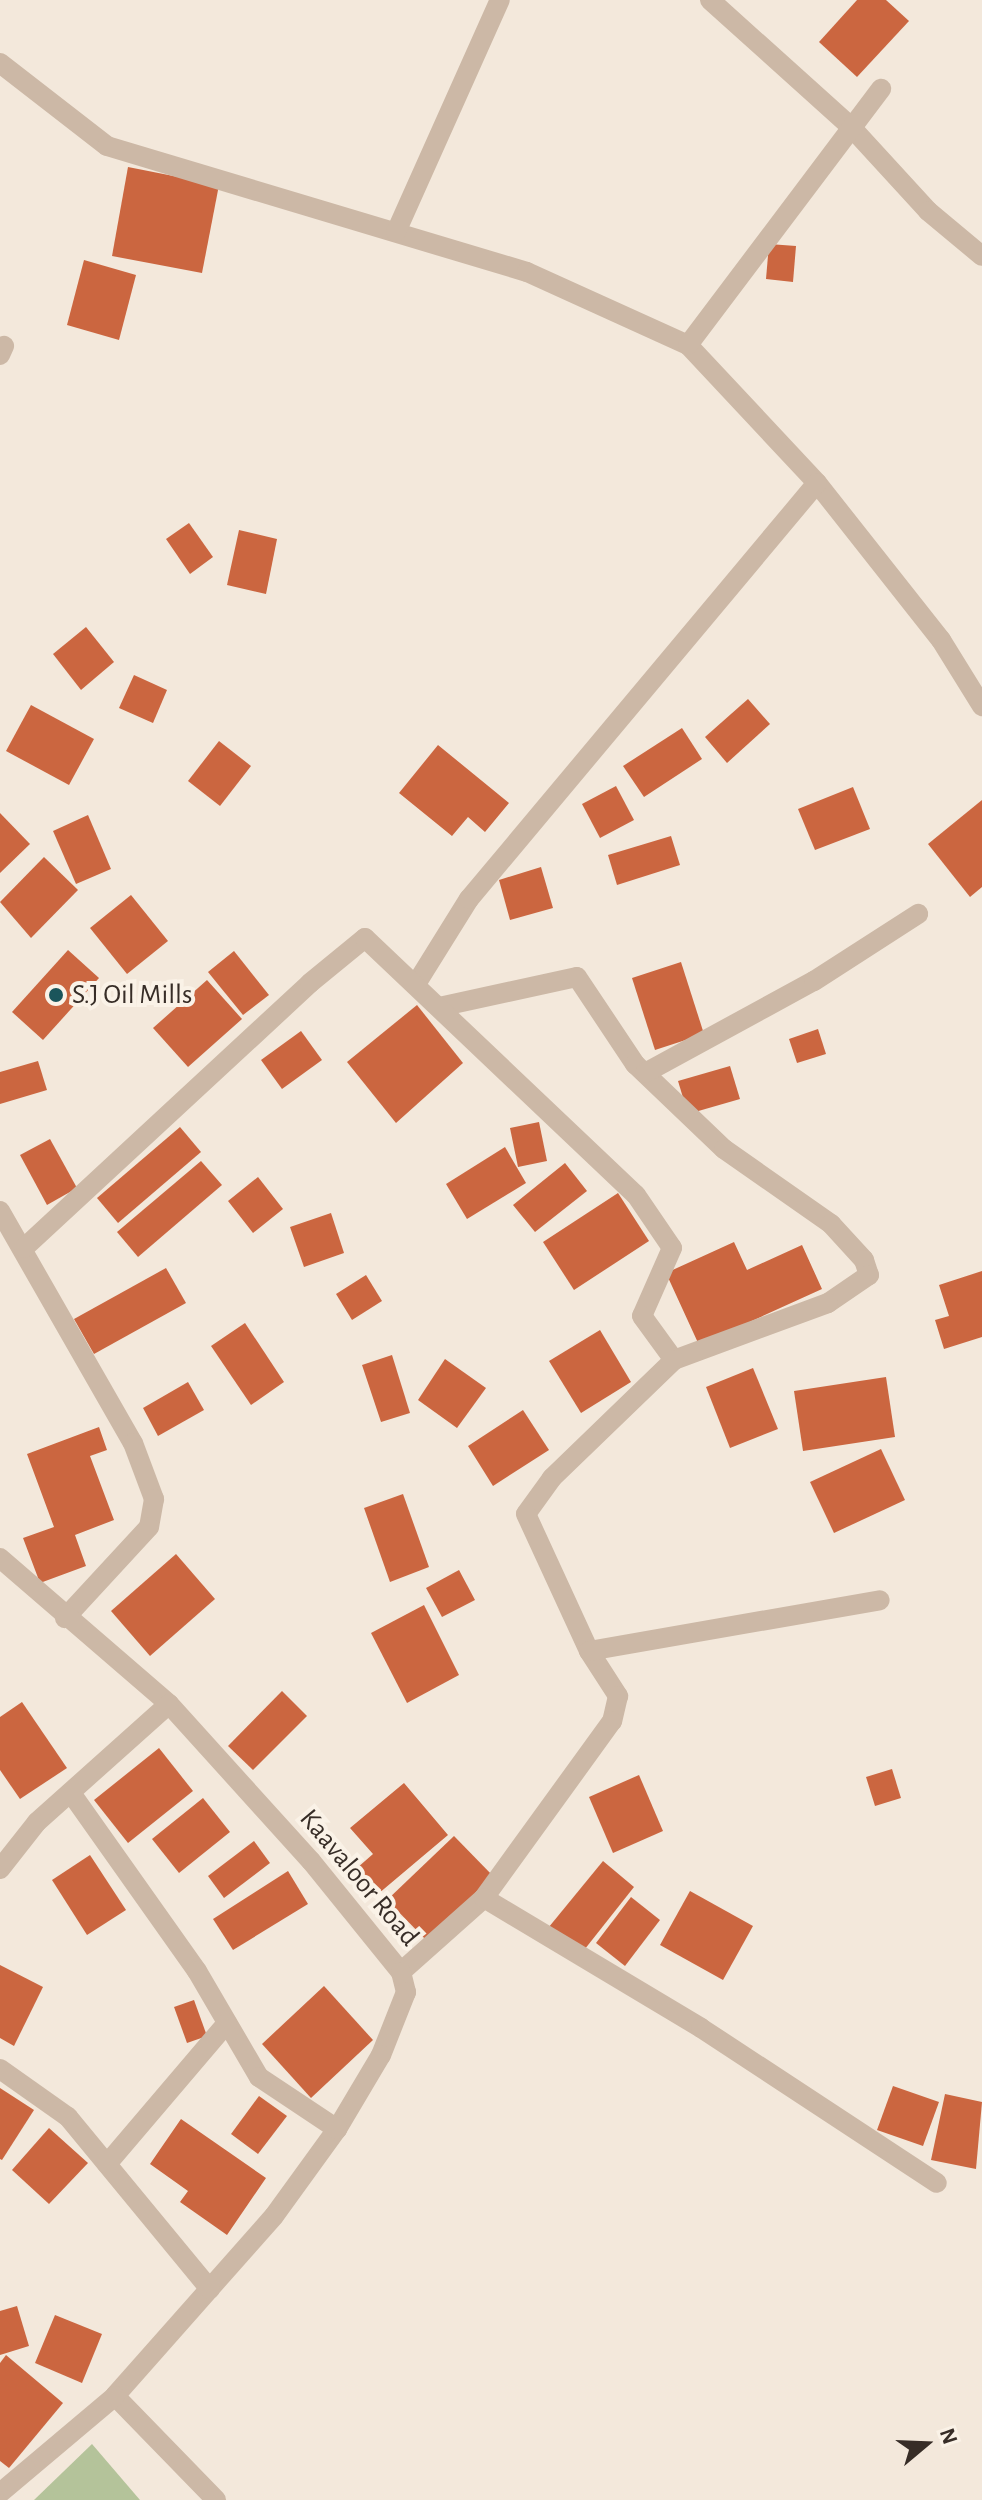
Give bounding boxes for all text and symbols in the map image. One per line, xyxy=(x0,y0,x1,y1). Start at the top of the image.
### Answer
place label: S.J Oil Mills xyxy=(72,978,192,1012)
marker: S.J Oil Mills xyxy=(47,986,65,1004)
street label: Kaavaloor Road xyxy=(292,1803,426,1953)
north arrow xyxy=(886,2404,966,2484)
text: N xyxy=(936,2425,962,2447)

